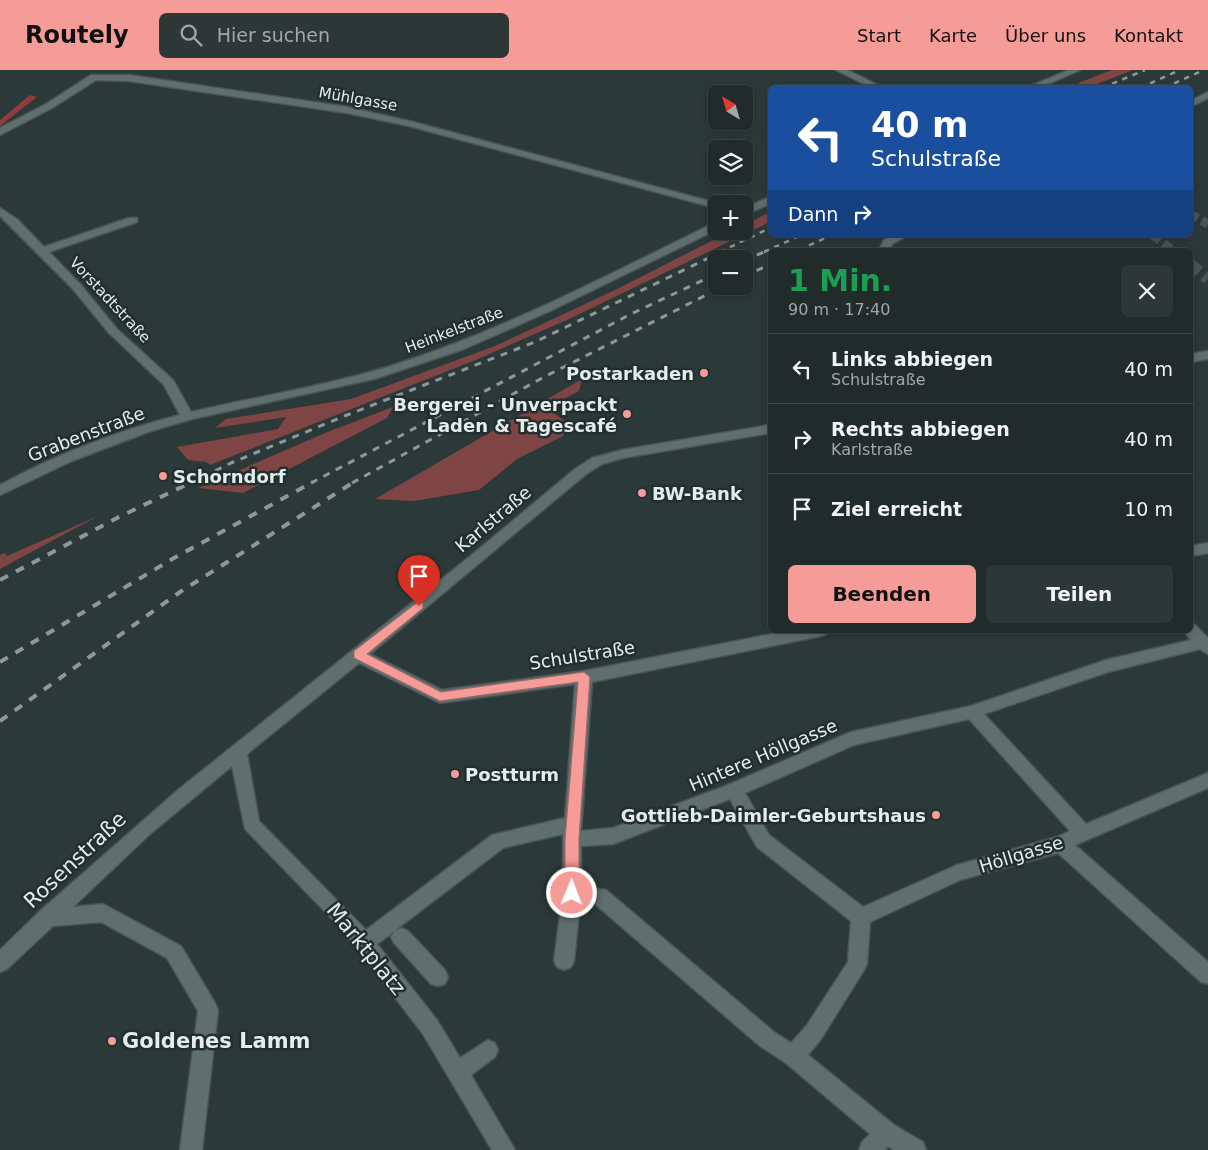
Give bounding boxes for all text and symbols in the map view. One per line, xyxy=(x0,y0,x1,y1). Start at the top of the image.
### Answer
search box xyxy=(159,13,509,58)
text: Routely xyxy=(25,21,129,49)
icon: search xyxy=(177,21,205,49)
text: Hier suchen xyxy=(217,24,330,46)
text: Start xyxy=(857,25,901,46)
text: Karte xyxy=(929,25,977,46)
text: Über uns xyxy=(1005,25,1086,46)
text: Kontakt xyxy=(1114,25,1183,46)
street label: Mühlgasse xyxy=(317,83,399,115)
north arrow xyxy=(708,85,752,130)
map controls xyxy=(708,85,753,295)
icon: left xyxy=(788,105,853,170)
text: 40 m xyxy=(871,105,968,145)
button: layers xyxy=(708,140,753,185)
text: Schulstraße xyxy=(871,146,1001,171)
button: + xyxy=(708,195,753,240)
icon: right xyxy=(848,200,876,228)
text: Dann xyxy=(788,203,838,225)
button: − xyxy=(708,250,753,295)
street label: Vorstadtstraße xyxy=(66,253,154,347)
text: 1 Min. xyxy=(788,263,892,298)
button: close xyxy=(1121,265,1173,317)
text: 90 m · 17:40 xyxy=(788,300,890,319)
street label: Heinkelstraße xyxy=(402,303,506,357)
text: Links abbiegen xyxy=(831,348,993,370)
icon: left xyxy=(788,355,816,383)
text: 40 m xyxy=(1124,358,1173,380)
place label: Postarkaden xyxy=(566,363,694,384)
marker: Postarkaden xyxy=(698,367,710,379)
text: Schulstraße xyxy=(831,370,926,389)
place label: Bergerei - Unverpackt Laden & Tagescafé xyxy=(393,394,617,436)
street label: Grabenstraße xyxy=(25,402,147,466)
marker: Bergerei - Unverpackt Laden & Tagescafé xyxy=(621,408,633,420)
text: Rechts abbiegen xyxy=(831,418,1010,440)
icon: right xyxy=(788,425,816,453)
text: 40 m xyxy=(1124,428,1173,450)
text: Karlstraße xyxy=(831,440,913,459)
place label: Schorndorf xyxy=(173,466,286,487)
marker: Schorndorf xyxy=(157,470,169,482)
street label: Karlstraße xyxy=(451,481,535,557)
place label: BW-Bank xyxy=(652,483,743,504)
marker: BW-Bank xyxy=(636,487,648,499)
icon: arrive xyxy=(788,495,816,523)
text: Ziel erreicht xyxy=(831,498,962,520)
text: 10 m xyxy=(1124,498,1173,520)
pin xyxy=(398,555,440,606)
icon: arrive xyxy=(405,562,433,590)
button: Beenden xyxy=(788,565,976,623)
button: Teilen xyxy=(986,565,1173,623)
street label: Schulstraße xyxy=(528,636,636,674)
street label: Hintere Höllgasse xyxy=(686,714,840,796)
place label: Postturm xyxy=(465,764,559,785)
marker: Postturm xyxy=(449,768,461,780)
place label: Gottlieb-Daimler-Geburtshaus xyxy=(621,805,926,826)
street label: Rosenstraße xyxy=(19,807,131,913)
marker: Gottlieb-Daimler-Geburtshaus xyxy=(930,809,942,821)
street label: Höllgasse xyxy=(976,831,1066,877)
position arrow xyxy=(545,866,597,918)
street label: Marktplatz xyxy=(322,898,410,1000)
place label: Goldenes Lamm xyxy=(122,1029,310,1053)
marker: Goldenes Lamm xyxy=(106,1035,118,1047)

